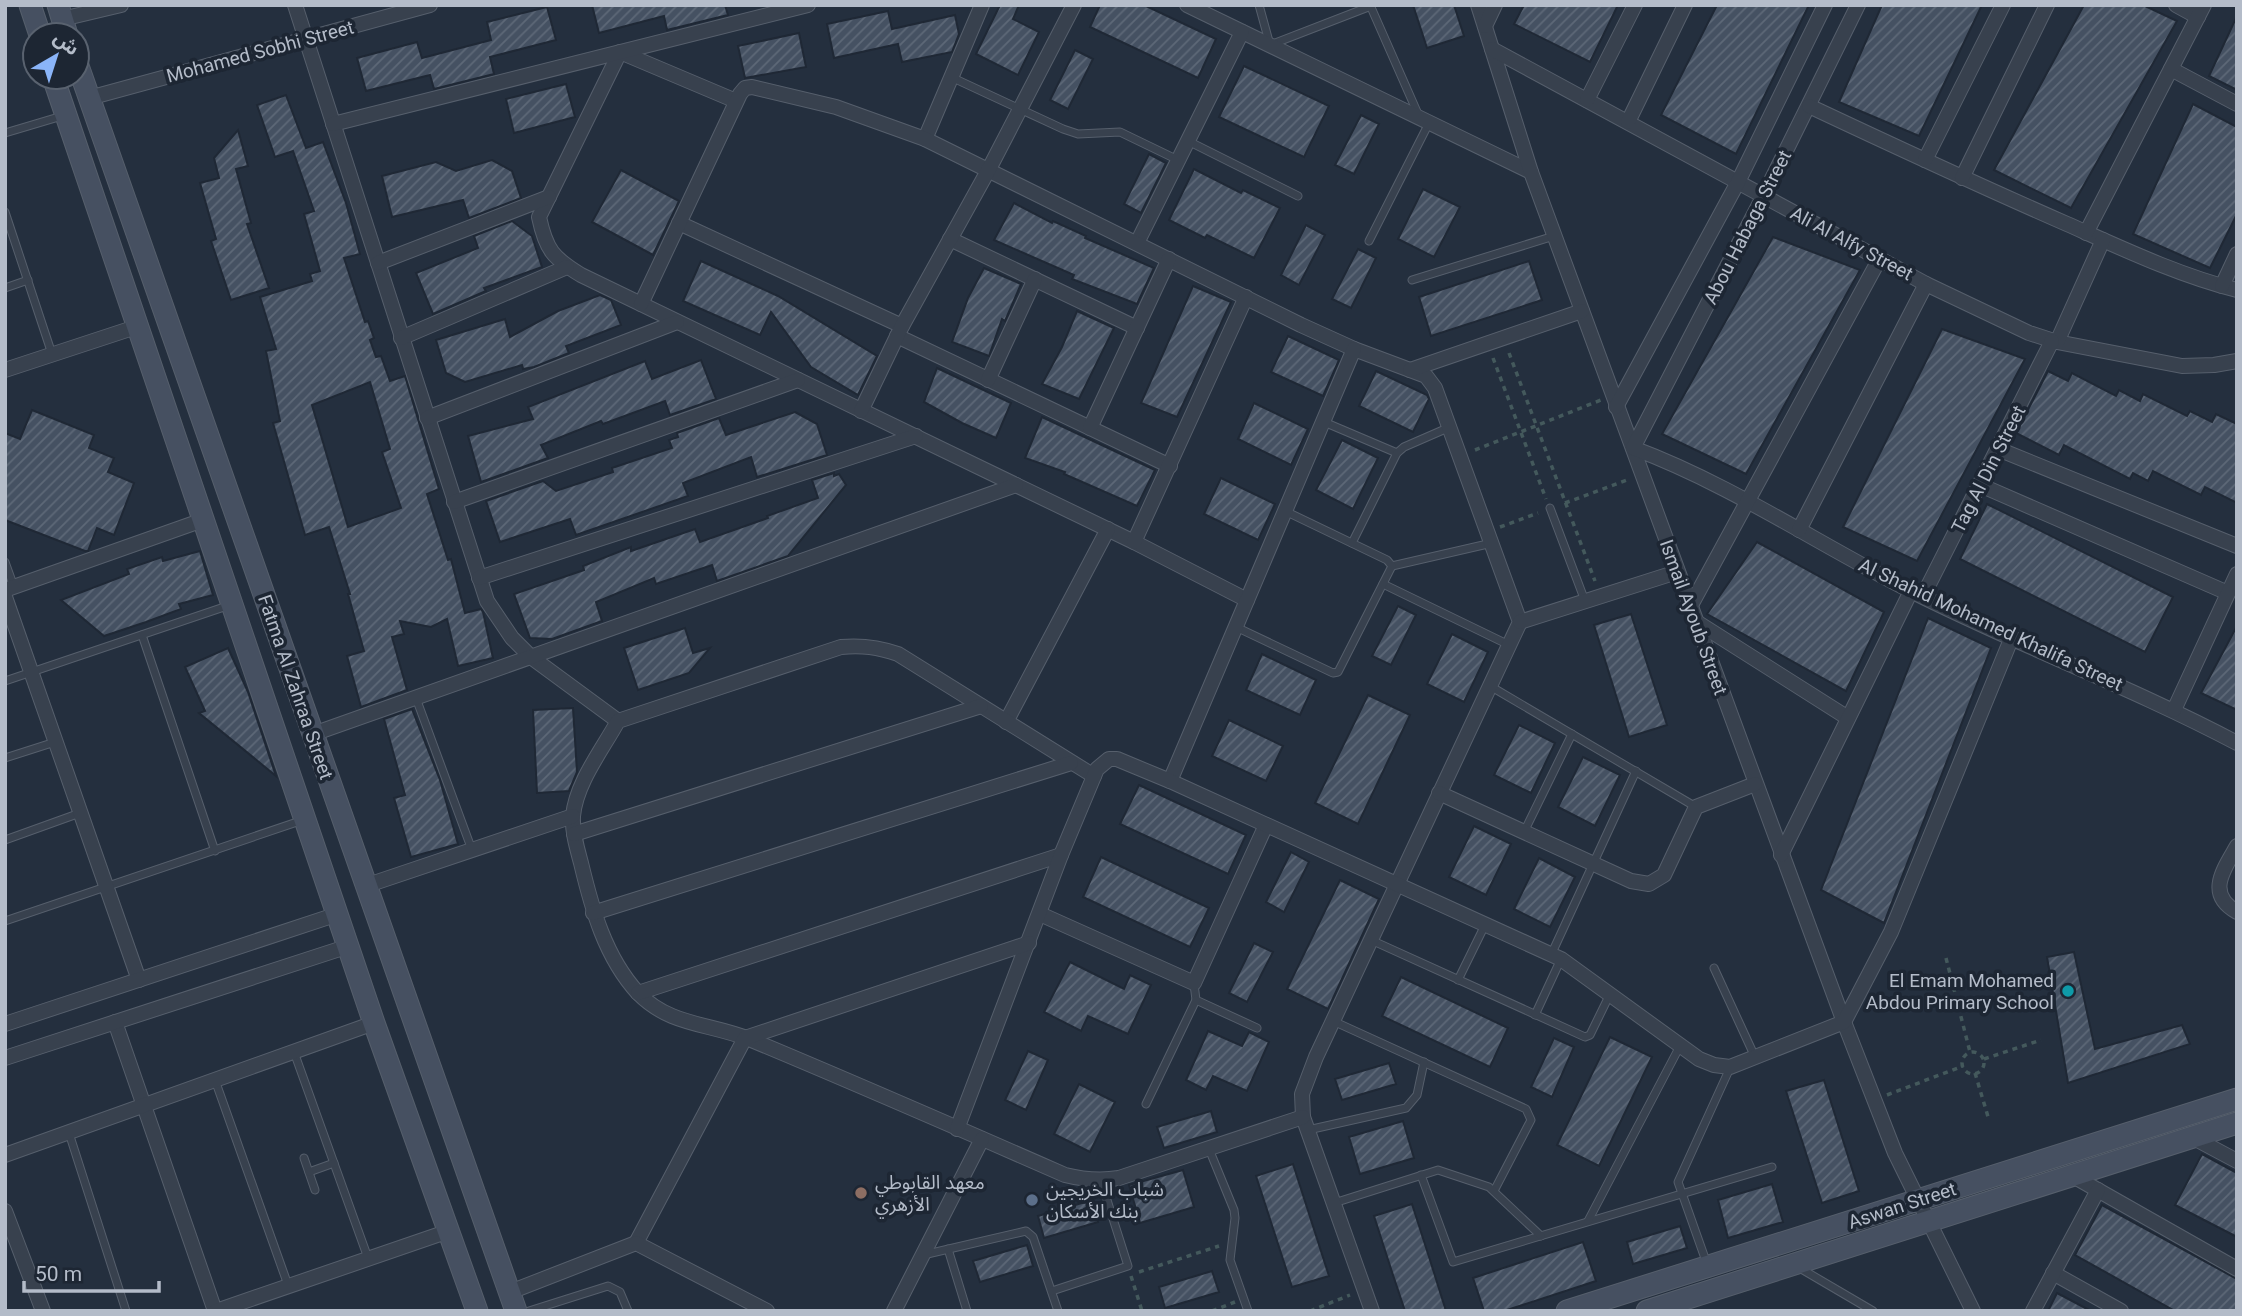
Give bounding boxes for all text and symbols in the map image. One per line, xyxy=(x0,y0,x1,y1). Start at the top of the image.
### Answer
street label: Mohamed Sobhi Street xyxy=(164,15,356,88)
north arrow xyxy=(21,21,91,91)
text: ش xyxy=(49,26,84,60)
street label: Abou Habaga Street xyxy=(1699,146,1796,308)
street label: Ali Al Alfy Street xyxy=(1787,201,1917,285)
street label: Tag Al Din Street xyxy=(1946,402,2031,537)
street label: Ismail Ayoub Street xyxy=(1655,536,1732,698)
street label: Al Shahid Mohamed Khalifa Street xyxy=(1855,553,2126,696)
street label: Fatma Al Zahraa Street xyxy=(253,592,338,783)
place label: El Emam Mohamed Abdou Primary School xyxy=(1866,969,2054,1014)
marker: El Emam Mohamed Abdou Primary School xyxy=(2060,983,2076,999)
place label: معهد القابوطي الأزهري xyxy=(875,1171,985,1219)
street label: Aswan Street xyxy=(1845,1177,1959,1234)
place label: شباب الخريجين بنك الأسكان xyxy=(1046,1178,1164,1223)
marker: معهد القابوطي الأزهري xyxy=(853,1185,869,1201)
marker: شباب الخريجين بنك الأسكان xyxy=(1024,1192,1040,1208)
scale bar xyxy=(24,1250,159,1294)
text: 50 m xyxy=(35,1262,82,1286)

